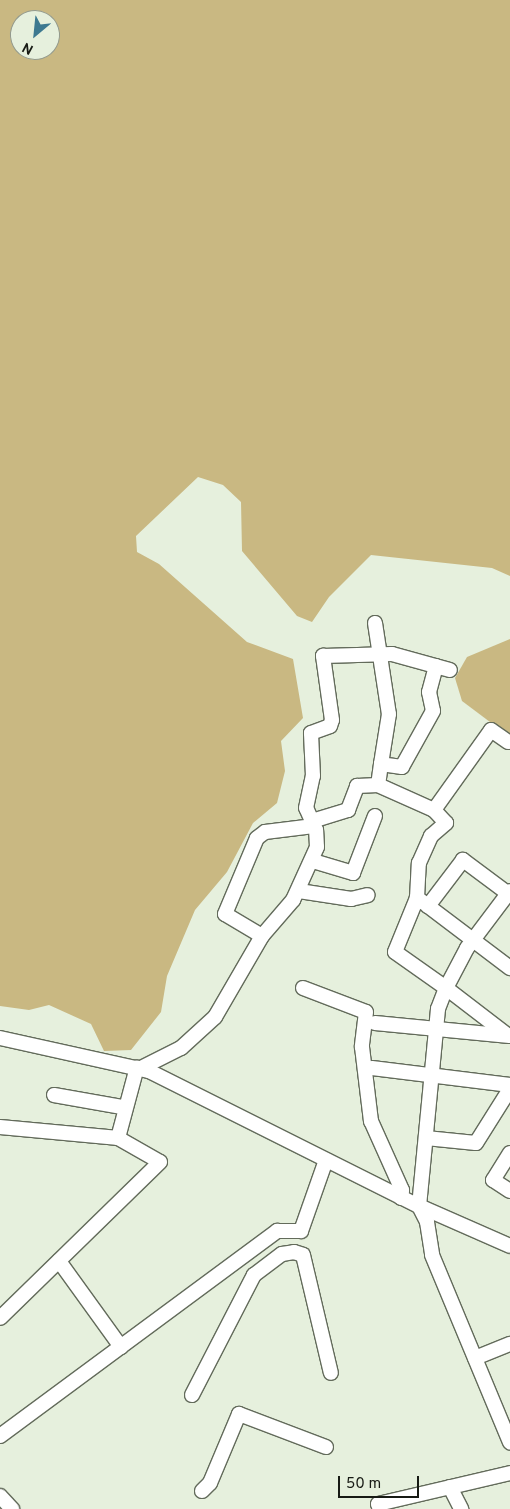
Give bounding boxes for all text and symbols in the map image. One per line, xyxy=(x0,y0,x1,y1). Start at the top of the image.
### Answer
north arrow xyxy=(10,10,60,60)
text: N xyxy=(20,38,37,58)
scale bar xyxy=(340,1466,421,1498)
text: 50 m xyxy=(346,1475,381,1494)

